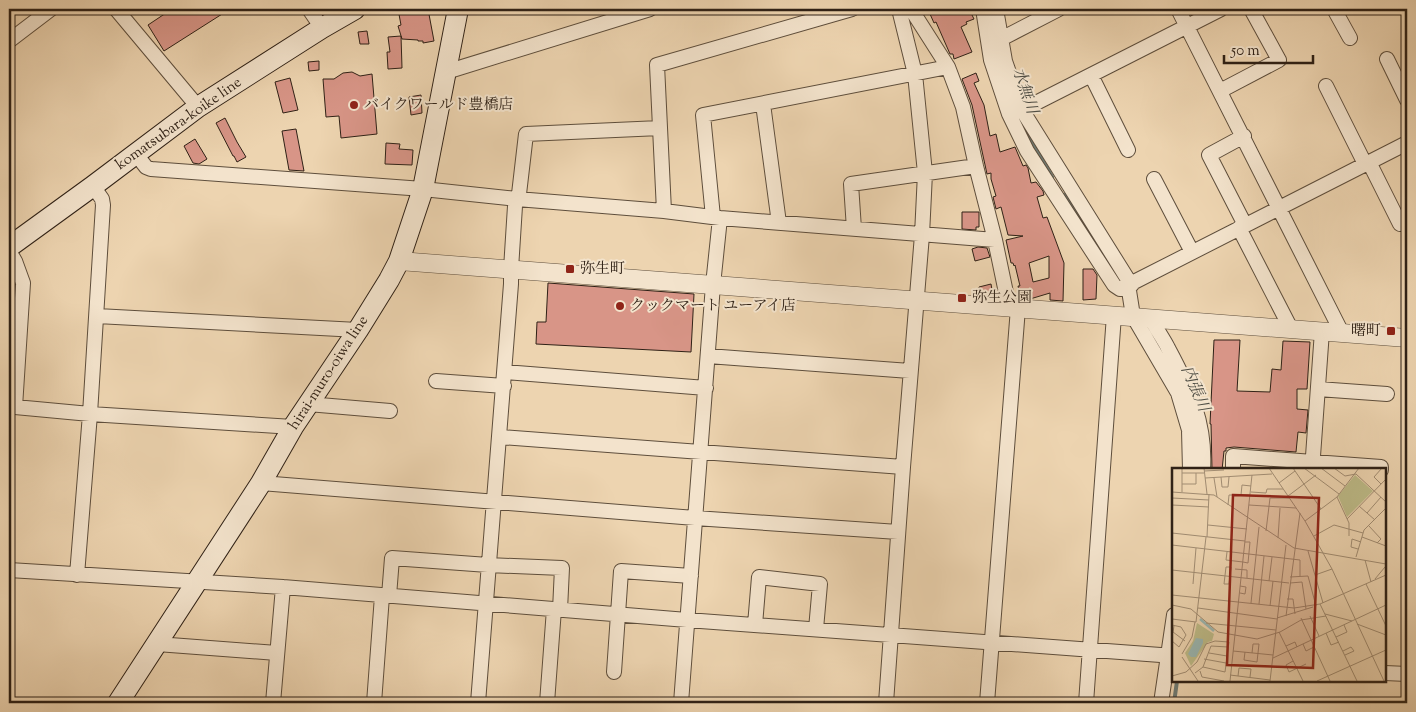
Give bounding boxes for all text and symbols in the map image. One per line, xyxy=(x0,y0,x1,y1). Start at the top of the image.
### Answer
scale bar xyxy=(1224,32,1312,64)
text: 50 m xyxy=(1230,41,1260,62)
water label: 水無川 xyxy=(1005,65,1043,119)
street label: komatsubara-koike line xyxy=(112,72,246,176)
place label: バイクワールド豊橋店 xyxy=(364,95,513,116)
marker: バイクワールド豊橋店 xyxy=(348,99,360,111)
place label: 弥生町 xyxy=(580,259,625,280)
marker: 弥生町 xyxy=(564,263,576,275)
place label: 弥生公園 xyxy=(972,288,1032,309)
marker: 弥生公園 xyxy=(956,292,968,304)
place label: クックマート ユーアイ店 xyxy=(630,296,796,317)
marker: クックマート ユーアイ店 xyxy=(614,300,626,312)
street label: hirai-muro-oiwa line xyxy=(284,312,374,434)
place label: 曙町 xyxy=(1351,321,1381,342)
marker: 曙町 xyxy=(1385,325,1397,337)
water label: 内張川 xyxy=(1174,362,1215,417)
inset map xyxy=(1172,468,1386,682)

